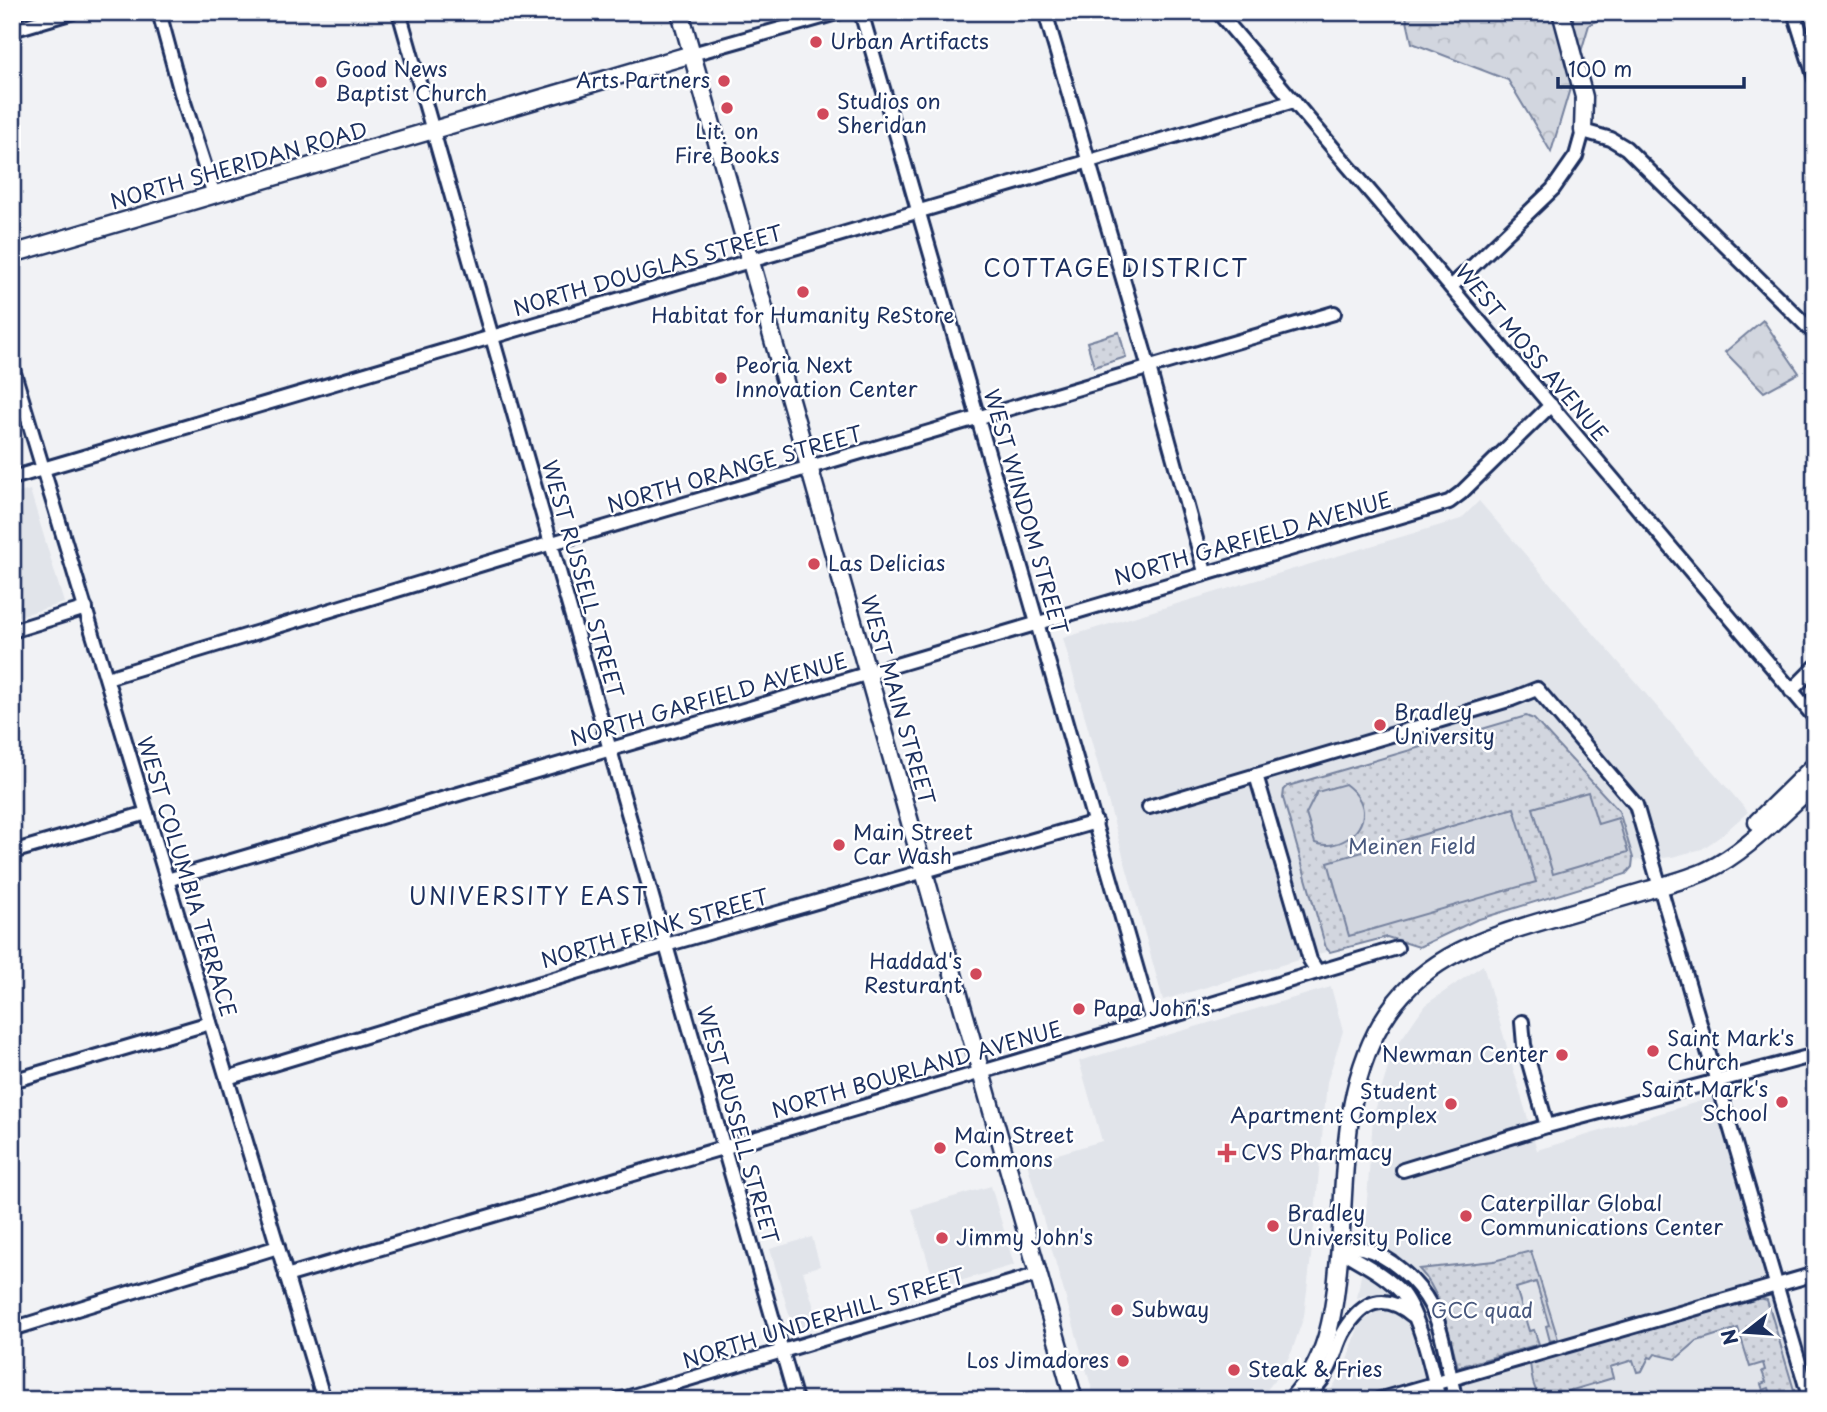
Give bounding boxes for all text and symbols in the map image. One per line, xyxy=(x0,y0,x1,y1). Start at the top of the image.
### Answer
place label: Urban Artifacts xyxy=(830,24,989,56)
marker: Urban Artifacts xyxy=(808,34,824,50)
scale bar xyxy=(1558,46,1743,90)
place label: Good News Baptist Church xyxy=(335,52,487,108)
text: 100 m xyxy=(1568,52,1632,84)
place label: Arts Partners xyxy=(576,63,710,95)
marker: Arts Partners xyxy=(716,73,732,89)
marker: Good News Baptist Church xyxy=(313,74,329,90)
place label: Studios on Sheridan xyxy=(837,84,941,140)
marker: Lit. on Fire Books xyxy=(719,100,735,116)
marker: Studios on Sheridan xyxy=(815,106,831,122)
street label: NORTH SHERIDAN ROAD xyxy=(106,112,371,216)
place label: Lit. on Fire Books xyxy=(674,114,780,170)
street label: NORTH DOUGLAS STREET xyxy=(509,215,787,323)
district label: COTTAGE DISTRICT xyxy=(983,250,1249,285)
street label: WEST MOSS AVENUE xyxy=(1449,256,1617,447)
marker: Habitat for Humanity ReStore xyxy=(795,284,811,300)
place label: Habitat for Humanity ReStore xyxy=(651,298,955,330)
place label: Peoria Next Innovation Center xyxy=(735,348,918,404)
marker: Peoria Next Innovation Center xyxy=(713,370,729,386)
street label: WEST WINDOM STREET xyxy=(977,385,1078,639)
street label: NORTH ORANGE STREET xyxy=(603,416,866,520)
street label: WEST RUSSELL STREET xyxy=(535,456,633,702)
street label: NORTH GARFIELD AVENUE xyxy=(1110,482,1395,592)
place label: Las Delicias xyxy=(828,546,945,578)
marker: Las Delicias xyxy=(806,556,822,572)
street label: WEST MAIN STREET xyxy=(854,591,944,809)
street label: NORTH GARFIELD AVENUE xyxy=(566,643,851,753)
place label: Bradley University xyxy=(1394,695,1495,751)
marker: Bradley University xyxy=(1372,717,1388,733)
street label: WEST COLUMBIA TERRACE xyxy=(130,732,246,1021)
place label: Main Street Car Wash xyxy=(853,815,973,871)
park label: Meinen Field xyxy=(1348,829,1476,861)
marker: Main Street Car Wash xyxy=(831,837,847,853)
district label: UNIVERSITY EAST xyxy=(409,878,649,913)
street label: NORTH FRINK STREET xyxy=(537,879,773,975)
place label: Haddad's Resturant xyxy=(864,944,962,1000)
marker: Haddad's Resturant xyxy=(968,966,984,982)
place label: Papa John's xyxy=(1093,991,1211,1023)
marker: Papa John's xyxy=(1071,1001,1087,1017)
street label: WEST RUSSELL STREET xyxy=(690,1002,788,1248)
street label: NORTH BOURLAND AVENUE xyxy=(768,1011,1065,1125)
place label: Saint Mark's Church xyxy=(1667,1021,1794,1077)
place label: Newman Center xyxy=(1381,1037,1548,1069)
marker: Saint Mark's Church xyxy=(1645,1043,1661,1059)
marker: Newman Center xyxy=(1554,1047,1570,1063)
place label: Saint Mark's School xyxy=(1641,1072,1768,1128)
place label: Student Apartment Complex xyxy=(1230,1074,1437,1130)
marker: Saint Mark's School xyxy=(1774,1094,1790,1110)
marker: Student Apartment Complex xyxy=(1443,1096,1459,1112)
place label: Main Street Commons xyxy=(954,1118,1074,1174)
place label: CVS Pharmacy xyxy=(1241,1135,1392,1167)
marker: Main Street Commons xyxy=(932,1140,948,1156)
marker: CVS Pharmacy xyxy=(1219,1145,1235,1161)
place label: Caterpillar Global Communications Center xyxy=(1480,1186,1723,1242)
place label: Bradley University Police xyxy=(1287,1196,1452,1252)
marker: Caterpillar Global Communications Center xyxy=(1458,1208,1474,1224)
marker: Bradley University Police xyxy=(1265,1218,1281,1234)
place label: Jimmy John's xyxy=(956,1220,1093,1252)
marker: Jimmy John's xyxy=(934,1230,950,1246)
street label: NORTH UNDERHILL STREET xyxy=(678,1259,969,1375)
place label: Subway xyxy=(1131,1292,1209,1324)
park label: GCC quad xyxy=(1431,1293,1533,1325)
north arrow xyxy=(1712,1296,1782,1366)
marker: Subway xyxy=(1109,1302,1125,1318)
text: N xyxy=(1713,1326,1744,1349)
place label: Los Jimadores xyxy=(967,1343,1109,1375)
place label: Steak & Fries xyxy=(1248,1352,1382,1384)
marker: Los Jimadores xyxy=(1115,1353,1131,1369)
marker: Steak & Fries xyxy=(1226,1362,1242,1378)

